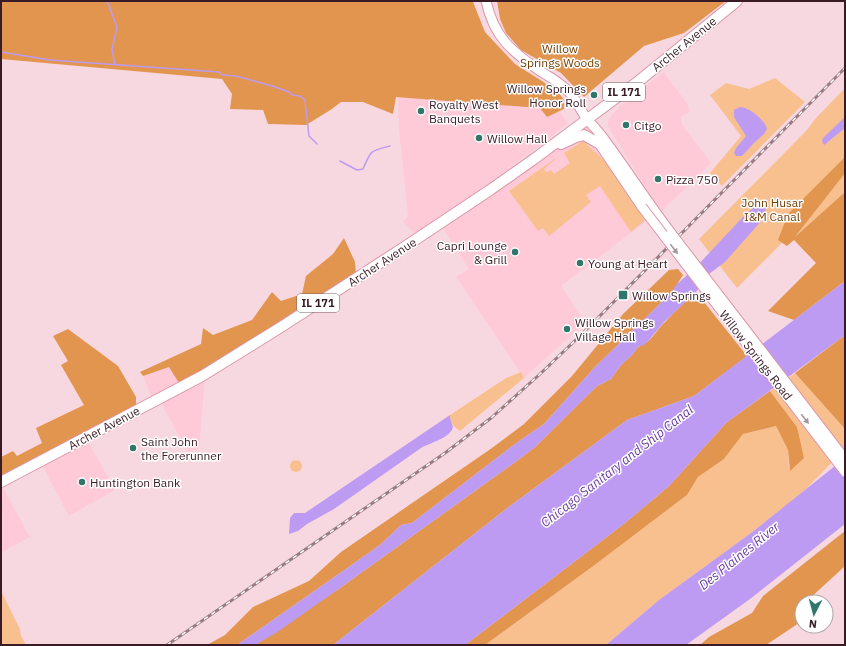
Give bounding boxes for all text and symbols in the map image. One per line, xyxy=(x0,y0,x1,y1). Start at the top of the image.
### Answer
street label: Archer Avenue xyxy=(649,13,720,75)
park label: Willow Springs Woods xyxy=(520,41,600,70)
place label: Willow Springs Honor Roll xyxy=(507,81,586,110)
road number: IL 171 xyxy=(603,83,645,101)
marker: Willow Springs Honor Roll xyxy=(589,90,599,100)
place label: Royalty West Banquets xyxy=(429,97,499,126)
marker: Royalty West Banquets xyxy=(416,106,426,116)
place label: Citgo xyxy=(634,118,662,133)
marker: Citgo xyxy=(621,120,631,130)
place label: Willow Hall xyxy=(487,131,547,146)
marker: Willow Hall xyxy=(474,133,484,143)
place label: Pizza 750 xyxy=(666,172,718,187)
marker: Pizza 750 xyxy=(653,174,663,184)
park label: John Husar I&M Canal xyxy=(741,195,803,224)
street label: Archer Avenue xyxy=(345,234,419,290)
place label: Capri Lounge & Grill xyxy=(437,238,507,267)
one-way arrow xyxy=(670,244,679,255)
marker: Capri Lounge & Grill xyxy=(510,247,520,257)
place label: Young at Heart xyxy=(588,256,668,271)
marker: Young at Heart xyxy=(575,258,585,268)
place label: Willow Springs xyxy=(632,288,711,303)
marker: Willow Springs xyxy=(617,289,629,301)
road number: IL 171 xyxy=(297,294,339,312)
street label: Willow Springs Road xyxy=(716,307,796,403)
place label: Willow Springs Village Hall xyxy=(575,315,654,344)
marker: Willow Springs Village Hall xyxy=(562,324,572,334)
water label: Chicago Sanitary and Ship Canal xyxy=(537,401,697,531)
street label: Archer Avenue xyxy=(66,403,143,453)
one-way arrow xyxy=(800,414,808,424)
place label: Saint John the Forerunner xyxy=(141,434,222,463)
marker: Saint John the Forerunner xyxy=(128,443,138,453)
place label: Huntington Bank xyxy=(90,475,181,490)
marker: Huntington Bank xyxy=(77,477,87,487)
water label: Des Plaines River xyxy=(695,518,784,594)
north arrow xyxy=(794,594,834,634)
text: N xyxy=(808,617,818,631)

